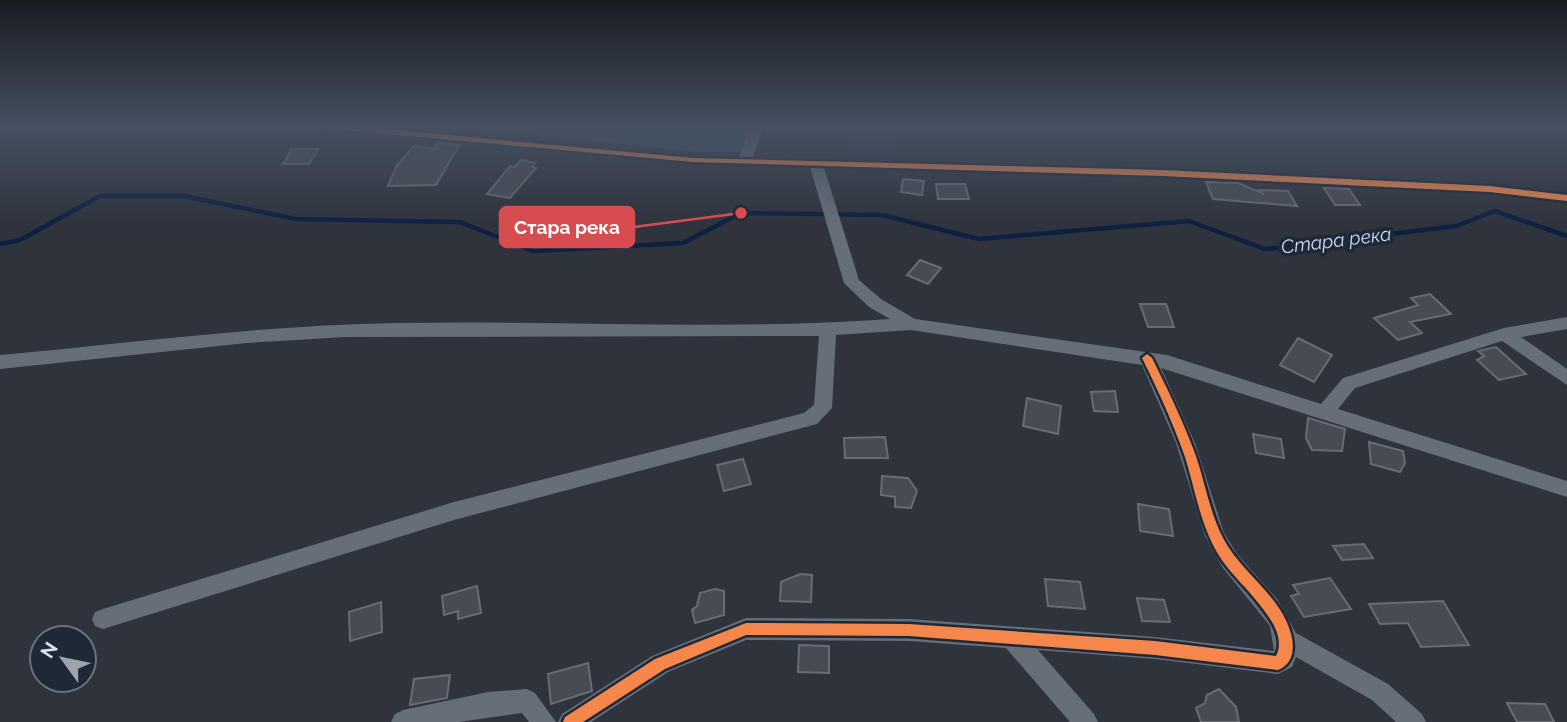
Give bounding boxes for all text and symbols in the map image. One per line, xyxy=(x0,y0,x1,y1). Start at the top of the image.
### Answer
callout: Стара река xyxy=(500,207,634,247)
text: Стара река xyxy=(514,216,620,238)
water label: Стара река xyxy=(1279,222,1393,258)
north arrow xyxy=(28,624,98,694)
text: N xyxy=(36,638,62,662)

